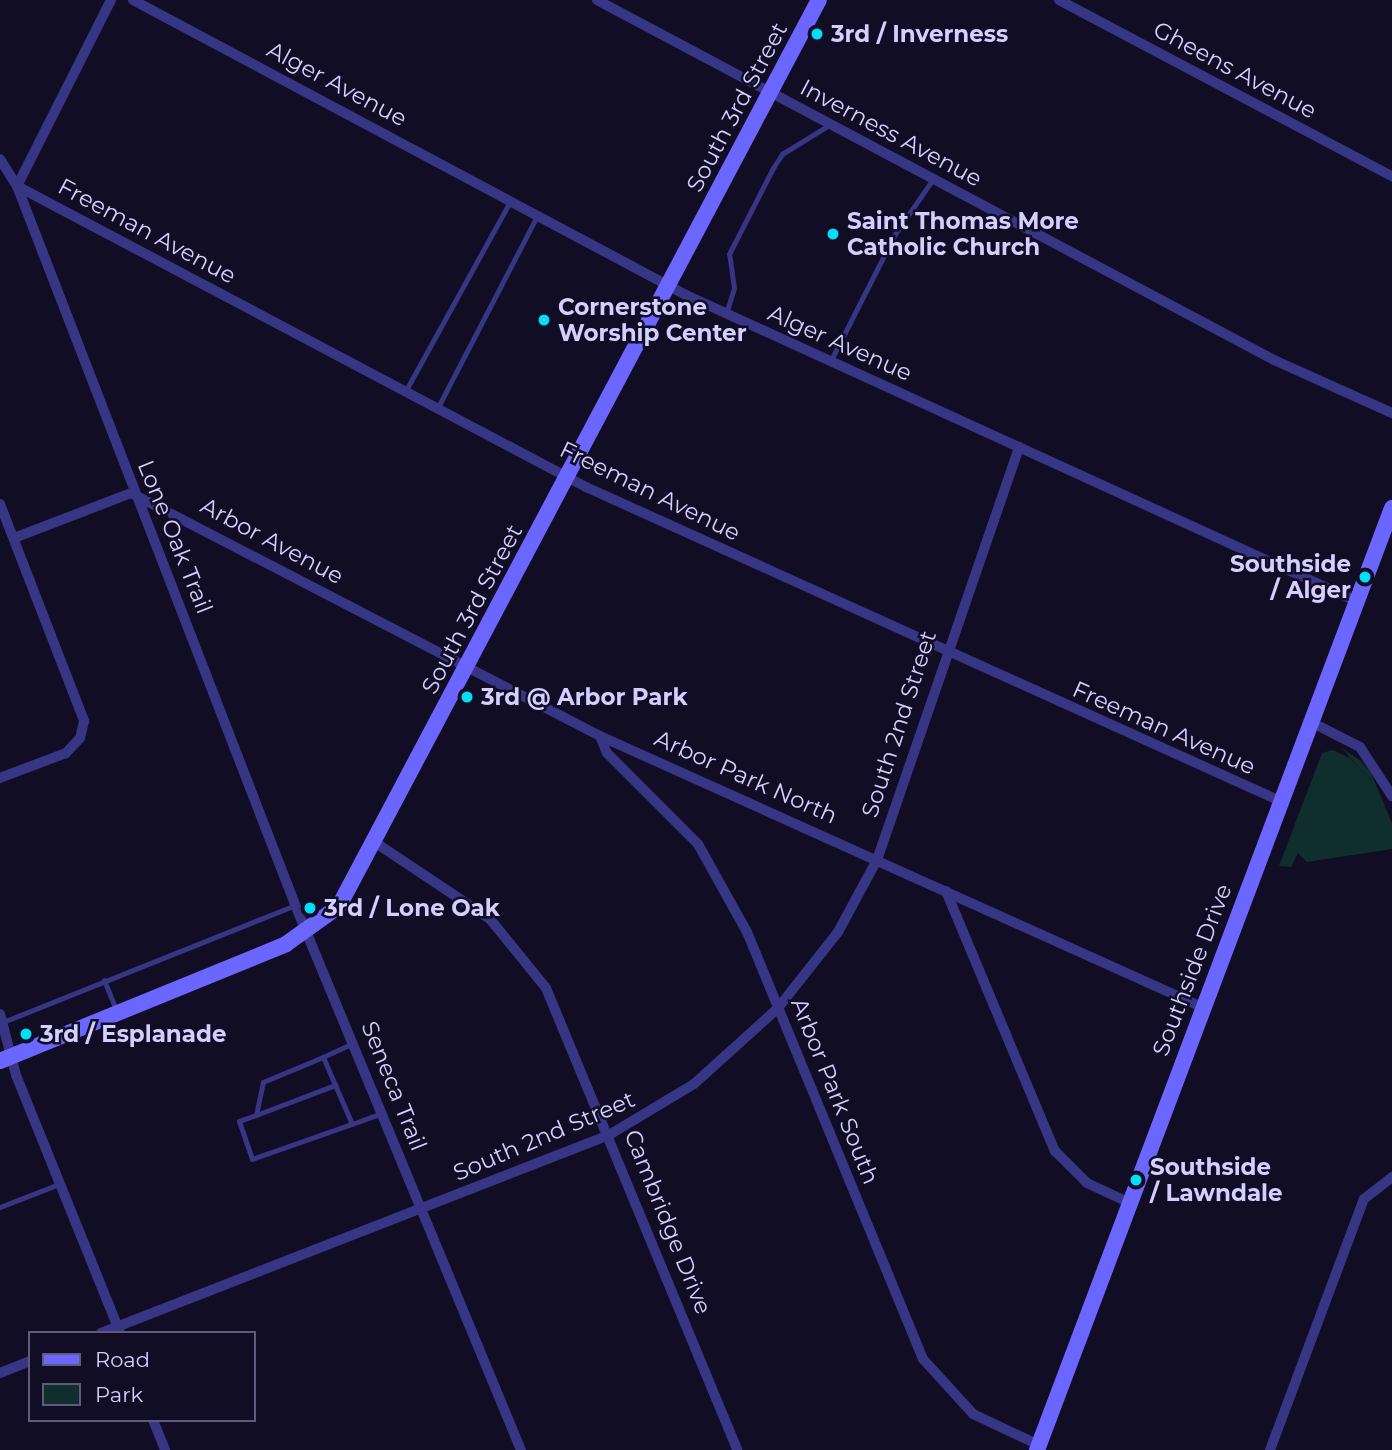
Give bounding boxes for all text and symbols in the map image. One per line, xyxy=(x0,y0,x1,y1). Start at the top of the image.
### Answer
street label: Gheens Avenue xyxy=(1149,15,1321,125)
street label: South 3rd Street xyxy=(681,18,793,196)
place label: 3rd / Inverness xyxy=(831,20,1008,48)
marker: 3rd / Inverness xyxy=(809,26,825,42)
street label: Alger Avenue xyxy=(262,36,412,132)
street label: Inverness Avenue xyxy=(795,73,987,193)
street label: Freeman Avenue xyxy=(53,172,241,290)
place label: Saint Thomas More Catholic Church xyxy=(847,207,1079,261)
marker: Saint Thomas More Catholic Church xyxy=(825,226,841,242)
place label: Cornerstone Worship Center xyxy=(558,293,747,347)
street label: Alger Avenue xyxy=(764,299,916,387)
marker: Cornerstone Worship Center xyxy=(536,312,552,328)
street label: Freeman Avenue xyxy=(555,435,745,547)
street label: Lone Oak Trail xyxy=(132,456,218,618)
street label: Arbor Avenue xyxy=(196,492,348,590)
street label: South 3rd Street xyxy=(416,520,528,698)
place label: Southside / Alger xyxy=(1230,550,1351,604)
marker: Southside / Alger xyxy=(1357,569,1373,585)
street label: South 2nd Street xyxy=(856,627,942,821)
street label: Freeman Avenue xyxy=(1068,675,1260,781)
place label: 3rd @ Arbor Park xyxy=(481,683,687,711)
marker: 3rd @ Arbor Park xyxy=(459,689,475,705)
street label: Arbor Park North xyxy=(650,724,842,830)
street label: Southside Drive xyxy=(1146,880,1238,1060)
place label: 3rd / Lone Oak xyxy=(324,894,500,922)
marker: 3rd / Lone Oak xyxy=(302,900,318,916)
street label: Arbor Park South xyxy=(785,994,885,1188)
street label: Seneca Trail xyxy=(356,1017,432,1155)
place label: 3rd / Esplanade xyxy=(40,1020,226,1048)
marker: 3rd / Esplanade xyxy=(18,1026,34,1042)
street label: South 2nd Street xyxy=(449,1085,639,1187)
street label: Cambridge Drive xyxy=(618,1126,718,1318)
place label: Southside / Lawndale xyxy=(1150,1153,1283,1207)
marker: Southside / Lawndale xyxy=(1128,1172,1144,1188)
legend xyxy=(28,1331,256,1422)
text: Road xyxy=(95,1347,150,1372)
text: Park xyxy=(95,1382,143,1407)

